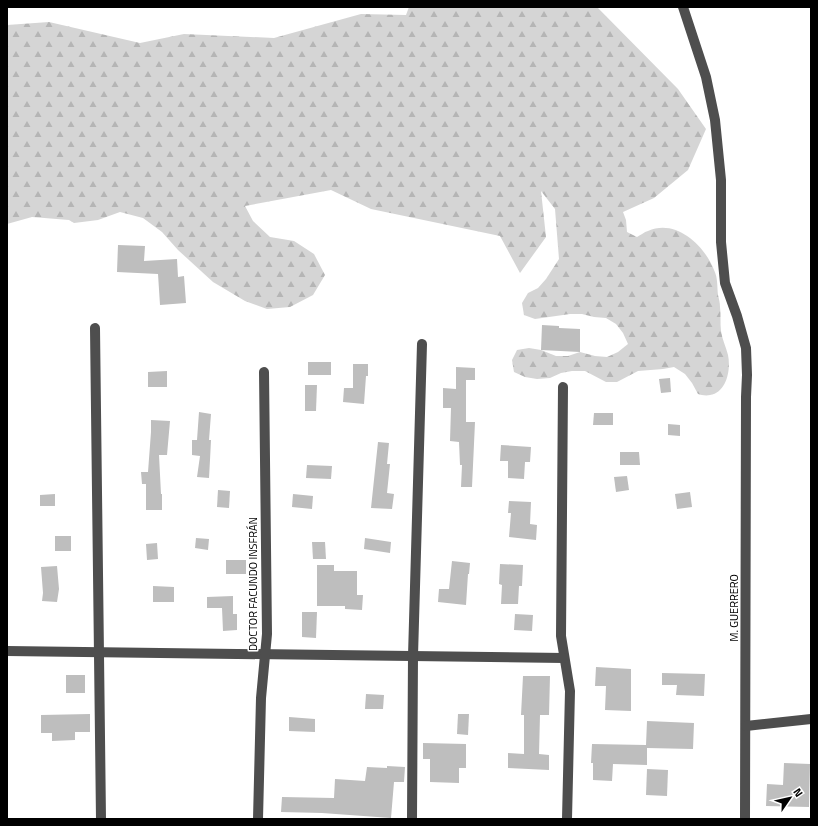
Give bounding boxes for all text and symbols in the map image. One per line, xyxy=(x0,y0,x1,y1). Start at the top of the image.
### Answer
street label: DOCTOR FACUNDO INSFRÁN xyxy=(245,517,261,651)
street label: M. GUERRERO xyxy=(726,574,742,642)
north arrow xyxy=(770,778,810,818)
text: N xyxy=(790,785,807,800)

